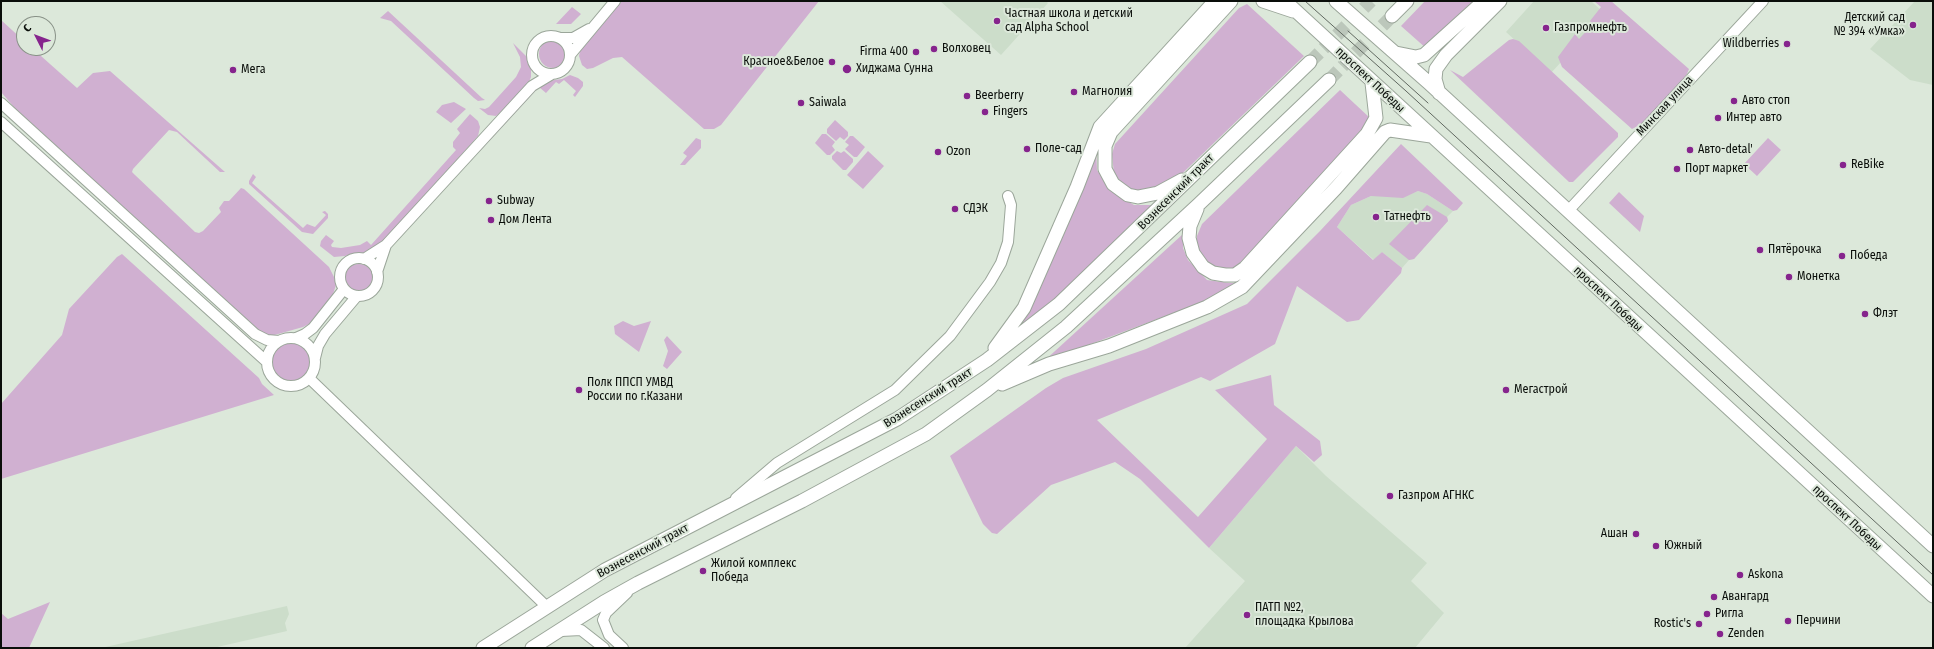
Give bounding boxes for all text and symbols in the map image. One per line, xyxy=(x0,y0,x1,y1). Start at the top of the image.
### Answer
place label: Частная школа и детский сад Alpha School xyxy=(1005,7,1133,35)
place label: Детский сад № 394 «Умка» xyxy=(1834,11,1905,39)
north arrow xyxy=(16,16,56,56)
marker: Частная школа и детский сад Alpha School xyxy=(992,16,1002,26)
marker: Детский сад № 394 «Умка» xyxy=(1908,20,1918,30)
place label: Газпромнефть xyxy=(1554,21,1627,35)
text: С xyxy=(21,22,34,35)
marker: Газпромнефть xyxy=(1541,23,1551,33)
place label: Wildberries xyxy=(1723,37,1779,51)
marker: Wildberries xyxy=(1782,39,1792,49)
place label: Волховец xyxy=(942,42,991,56)
marker: Волховец xyxy=(929,44,939,54)
street label: проспект Победы xyxy=(1332,44,1408,116)
place label: Firma 400 xyxy=(860,45,908,59)
marker: Firma 400 xyxy=(911,47,921,57)
place label: Красное&Белое xyxy=(743,55,824,69)
marker: Красное&Белое xyxy=(827,57,837,67)
place label: Хиджама Сунна xyxy=(856,62,933,76)
place label: Мега xyxy=(241,63,266,77)
marker: Хиджама Сунна xyxy=(841,63,853,75)
marker: Мега xyxy=(228,65,238,75)
street label: Минская улица xyxy=(1634,73,1696,139)
place label: Магнолия xyxy=(1082,85,1132,99)
marker: Магнолия xyxy=(1069,87,1079,97)
place label: Beerberry xyxy=(975,89,1024,103)
marker: Beerberry xyxy=(962,91,972,101)
place label: Авто стоп xyxy=(1742,94,1790,108)
place label: Saiwala xyxy=(809,96,846,110)
marker: Авто стоп xyxy=(1729,96,1739,106)
marker: Saiwala xyxy=(796,98,806,108)
place label: Fingers xyxy=(993,105,1028,119)
marker: Fingers xyxy=(980,107,990,117)
place label: Интер авто xyxy=(1726,111,1782,125)
marker: Интер авто xyxy=(1713,113,1723,123)
place label: Поле-сад xyxy=(1035,142,1082,156)
place label: Авто-detal' xyxy=(1698,143,1753,157)
marker: Поле-сад xyxy=(1022,144,1032,154)
place label: Ozon xyxy=(946,145,971,159)
marker: Авто-detal' xyxy=(1685,145,1695,155)
marker: Ozon xyxy=(933,147,943,157)
street label: Вознесенский тракт xyxy=(1135,151,1217,233)
place label: ReBike xyxy=(1851,158,1884,172)
marker: ReBike xyxy=(1838,160,1848,170)
place label: Порт маркет xyxy=(1685,162,1748,176)
marker: Порт маркет xyxy=(1672,164,1682,174)
place label: Subway xyxy=(497,194,534,208)
marker: Subway xyxy=(484,196,494,206)
place label: СДЭК xyxy=(963,202,988,216)
marker: СДЭК xyxy=(950,204,960,214)
place label: Татнефть xyxy=(1384,210,1431,224)
marker: Татнефть xyxy=(1371,212,1381,222)
place label: Дом Лента xyxy=(499,213,552,227)
marker: Дом Лента xyxy=(486,215,496,225)
place label: Пятёрочка xyxy=(1768,243,1822,257)
marker: Пятёрочка xyxy=(1755,245,1765,255)
place label: Победа xyxy=(1850,249,1888,263)
marker: Победа xyxy=(1837,251,1847,261)
street label: проспект Победы xyxy=(1570,263,1646,335)
place label: Монетка xyxy=(1797,270,1840,284)
marker: Монетка xyxy=(1784,272,1794,282)
place label: Флэт xyxy=(1873,307,1898,321)
marker: Флэт xyxy=(1860,309,1870,319)
street label: Вознесенский тракт xyxy=(881,365,975,431)
place label: Полк ППСП УМВД России по г.Казани xyxy=(587,376,683,404)
place label: Мегастрой xyxy=(1514,383,1568,397)
marker: Полк ППСП УМВД России по г.Казани xyxy=(574,385,584,395)
marker: Мегастрой xyxy=(1501,385,1511,395)
street label: проспект Победы xyxy=(1809,482,1885,554)
place label: Газпром АГНКС xyxy=(1398,489,1474,503)
marker: Газпром АГНКС xyxy=(1385,491,1395,501)
street label: Вознесенский тракт xyxy=(595,521,691,581)
place label: Ашан xyxy=(1601,527,1628,541)
marker: Ашан xyxy=(1631,529,1641,539)
place label: Южный xyxy=(1664,539,1702,553)
marker: Южный xyxy=(1651,541,1661,551)
place label: Жилой комплекс Победа xyxy=(711,557,796,585)
marker: Жилой комплекс Победа xyxy=(698,566,708,576)
place label: Askona xyxy=(1748,568,1783,582)
marker: Askona xyxy=(1735,570,1745,580)
place label: Авангард xyxy=(1722,590,1769,604)
marker: Авангард xyxy=(1709,592,1719,602)
place label: ПАТП №2, площадка Крылова xyxy=(1255,601,1354,629)
place label: Ригла xyxy=(1715,607,1744,621)
marker: Ригла xyxy=(1702,609,1712,619)
marker: ПАТП №2, площадка Крылова xyxy=(1242,610,1252,620)
place label: Перчини xyxy=(1796,614,1841,628)
marker: Перчини xyxy=(1783,616,1793,626)
place label: Rostic's xyxy=(1654,617,1691,631)
marker: Rostic's xyxy=(1694,619,1704,629)
place label: Zenden xyxy=(1728,627,1764,641)
marker: Zenden xyxy=(1715,629,1725,639)

